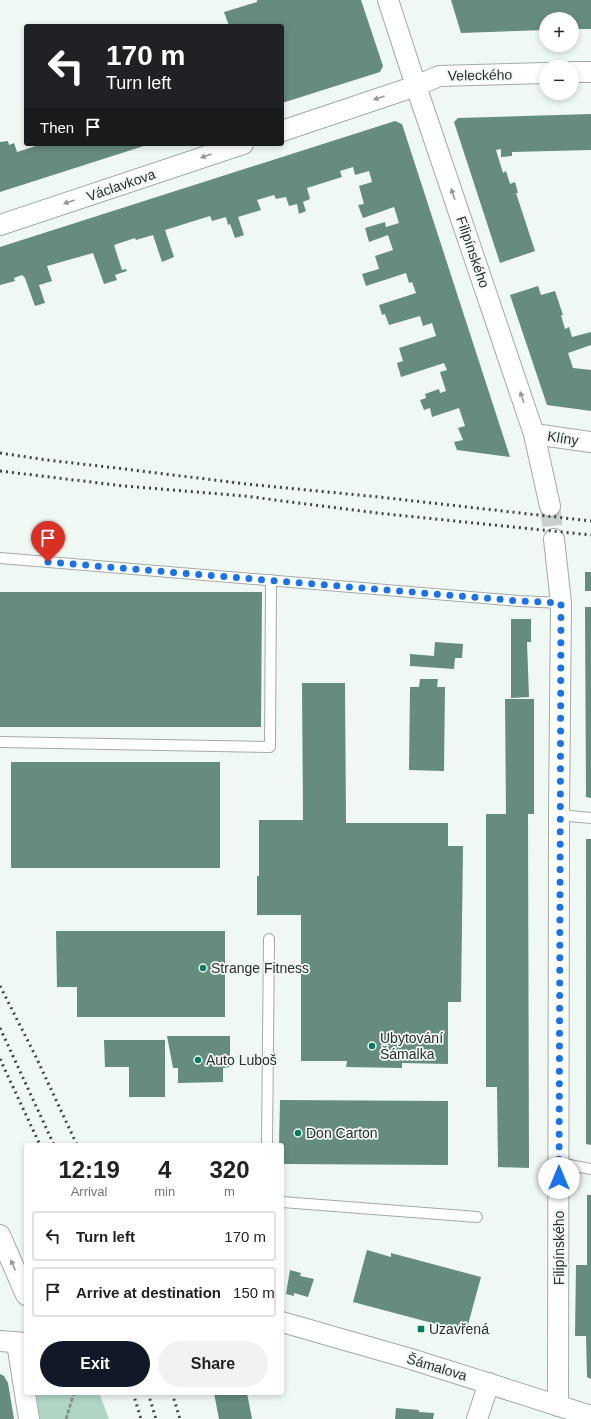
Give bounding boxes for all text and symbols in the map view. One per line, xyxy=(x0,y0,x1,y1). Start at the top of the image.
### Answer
map controls xyxy=(539,12,579,100)
button: + xyxy=(539,12,579,52)
icon: left xyxy=(40,40,92,92)
text: 170 m xyxy=(106,40,185,71)
button: − xyxy=(539,60,579,100)
street label: Veleckého xyxy=(448,66,513,84)
text: Turn left xyxy=(106,73,171,93)
one-way arrow xyxy=(373,95,385,101)
icon: arrive xyxy=(82,116,104,138)
text: Then xyxy=(40,119,74,136)
one-way arrow xyxy=(199,154,211,160)
street label: Václavkova xyxy=(85,166,158,204)
one-way arrow xyxy=(450,188,456,200)
one-way arrow xyxy=(63,199,75,205)
street label: Filipínského xyxy=(453,214,493,290)
one-way arrow xyxy=(519,390,525,402)
street label: Klíny xyxy=(546,428,580,448)
pin xyxy=(31,521,65,562)
icon: arrive xyxy=(37,527,59,549)
place label: Strange Fitness xyxy=(211,960,309,976)
marker: Strange Fitness xyxy=(198,963,208,973)
place label: Ubytování Šámalka xyxy=(380,1030,443,1062)
marker: Ubytování Šámalka xyxy=(367,1041,377,1051)
place label: Auto Luboš xyxy=(206,1052,277,1068)
marker: Auto Luboš xyxy=(193,1055,203,1065)
place label: Don Carton xyxy=(306,1125,378,1141)
marker: Don Carton xyxy=(293,1128,303,1138)
text: 12:19 xyxy=(58,1156,120,1183)
text: 4 xyxy=(158,1156,171,1183)
text: 320 xyxy=(210,1156,250,1183)
position arrow xyxy=(538,1157,580,1199)
text: Arrival xyxy=(71,1184,108,1199)
text: min xyxy=(154,1184,175,1199)
text: m xyxy=(224,1184,235,1199)
street label: Filipínského xyxy=(551,1210,567,1285)
icon: left xyxy=(42,1225,64,1247)
text: Turn left xyxy=(76,1228,135,1245)
text: 170 m xyxy=(224,1228,266,1245)
one-way arrow xyxy=(10,1260,16,1271)
icon: arrive xyxy=(42,1281,64,1303)
text: Arrive at destination xyxy=(76,1284,221,1301)
text: 150 m xyxy=(233,1284,275,1301)
place label: Uzavřená xyxy=(429,1321,489,1337)
marker: Uzavřená xyxy=(416,1324,426,1334)
button: Exit xyxy=(40,1341,150,1387)
button: Share xyxy=(158,1341,268,1387)
street label: Šámalova xyxy=(405,1350,469,1384)

